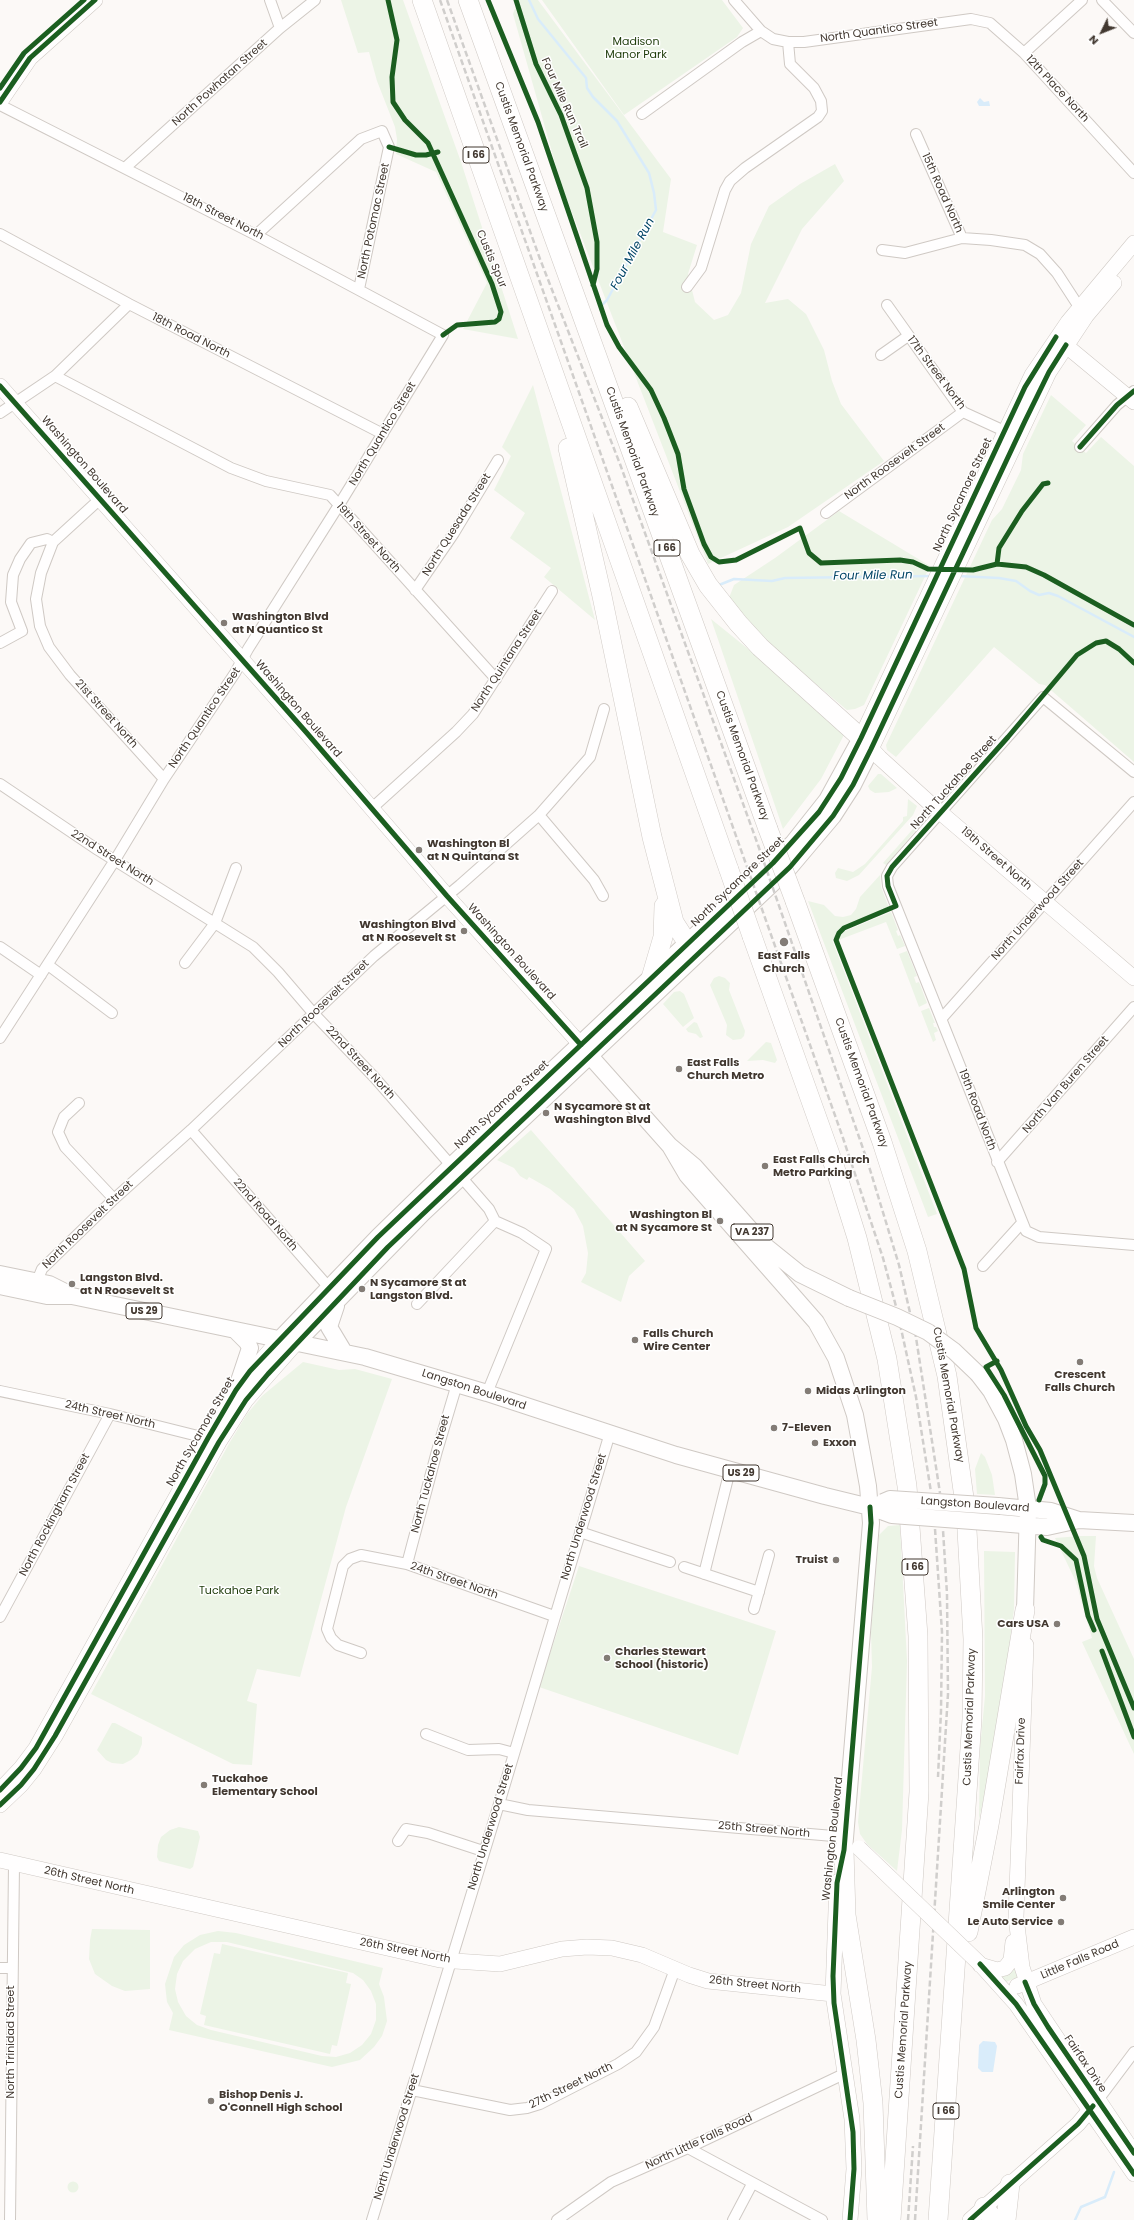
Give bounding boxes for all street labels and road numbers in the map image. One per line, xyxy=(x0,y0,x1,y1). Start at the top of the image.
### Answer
street label: North Quantico Street xyxy=(819,16,939,46)
street label: North Powhatan Street xyxy=(170,37,270,129)
street label: 12th Place North xyxy=(1023,53,1091,125)
street label: Four Mile Run Trail xyxy=(538,56,590,150)
street label: Custis Memorial Parkway xyxy=(491,80,551,214)
road number: I 66 xyxy=(463,147,489,163)
street label: 15th Road North xyxy=(919,151,965,235)
street label: North Potomac Street xyxy=(355,162,393,280)
street label: 18th Street North xyxy=(180,191,266,243)
street label: Custis Spur xyxy=(473,228,509,290)
street label: 18th Road North xyxy=(150,311,232,361)
street label: 17th Street North xyxy=(904,334,968,412)
street label: North Quantico Street xyxy=(347,380,419,488)
street label: Custis Memorial Parkway xyxy=(602,385,662,519)
street label: Washington Boulevard xyxy=(38,414,130,516)
street label: North Roosevelt Street xyxy=(842,421,948,503)
street label: North Sycamore Street xyxy=(931,436,995,554)
street label: North Quesada Street xyxy=(420,471,494,579)
street label: 19th Street North xyxy=(333,500,403,576)
road number: I 66 xyxy=(654,540,680,556)
street label: North Quintana Street xyxy=(469,607,545,715)
street label: Washington Boulevard xyxy=(252,658,344,760)
street label: North Quantico Street xyxy=(166,665,244,771)
street label: 21st Street North xyxy=(72,677,140,751)
street label: Custis Memorial Parkway xyxy=(712,689,772,823)
street label: North Tuckahoe Street xyxy=(908,733,1000,833)
street label: 19th Street North xyxy=(958,825,1034,893)
street label: 22nd Street North xyxy=(68,827,156,889)
street label: North Sycamore Street xyxy=(689,834,787,930)
street label: North Underwood Street xyxy=(989,857,1087,963)
street label: Washington Boulevard xyxy=(464,901,558,1003)
street label: North Roosevelt Street xyxy=(276,957,372,1051)
street label: Custis Memorial Parkway xyxy=(831,1016,891,1150)
street label: 22nd Street North xyxy=(323,1024,397,1102)
street label: North Van Buren Street xyxy=(1020,1034,1112,1136)
street label: North Sycamore Street xyxy=(452,1058,552,1152)
street label: 19th Road North xyxy=(955,1068,999,1152)
street label: 22nd Road North xyxy=(230,1176,300,1254)
street label: North Roosevelt Street xyxy=(40,1178,136,1272)
road number: VA 237 xyxy=(731,1224,773,1240)
road number: US 29 xyxy=(126,1303,162,1319)
street label: Custis Memorial Parkway xyxy=(930,1326,966,1464)
street label: Langston Boulevard xyxy=(420,1367,528,1413)
street label: North Sycamore Street xyxy=(164,1375,238,1489)
street label: 24th Street North xyxy=(64,1398,156,1432)
street label: North Tuckahoe Street xyxy=(409,1414,453,1534)
street label: North Rockingham Street xyxy=(17,1451,93,1579)
street label: North Underwood Street xyxy=(558,1452,610,1582)
road number: US 29 xyxy=(723,1465,759,1481)
street label: Langston Boulevard xyxy=(920,1495,1030,1515)
road number: I 66 xyxy=(902,1559,928,1575)
street label: 24th Street North xyxy=(408,1560,500,1602)
street label: Custis Memorial Parkway xyxy=(961,1648,979,1786)
street label: Fairfax Drive xyxy=(1013,1717,1029,1785)
street label: North Underwood Street xyxy=(465,1762,517,1892)
street label: Washington Boulevard xyxy=(820,1776,846,1902)
street label: 25th Street North xyxy=(717,1819,811,1841)
street label: 26th Street North xyxy=(43,1864,135,1898)
street label: 26th Street North xyxy=(358,1936,452,1966)
street label: Little Falls Road xyxy=(1039,1938,1121,1982)
street label: Custis Memorial Parkway xyxy=(893,1961,915,2099)
street label: 26th Street North xyxy=(708,1974,802,1996)
street label: North Trinidad Street xyxy=(4,1986,18,2098)
street label: Fairfax Drive xyxy=(1061,2033,1109,2095)
street label: 27th Street North xyxy=(527,2060,615,2112)
street label: North Underwood Street xyxy=(371,2072,423,2202)
road number: I 66 xyxy=(933,2103,959,2119)
street label: North Little Falls Road xyxy=(643,2111,755,2173)

